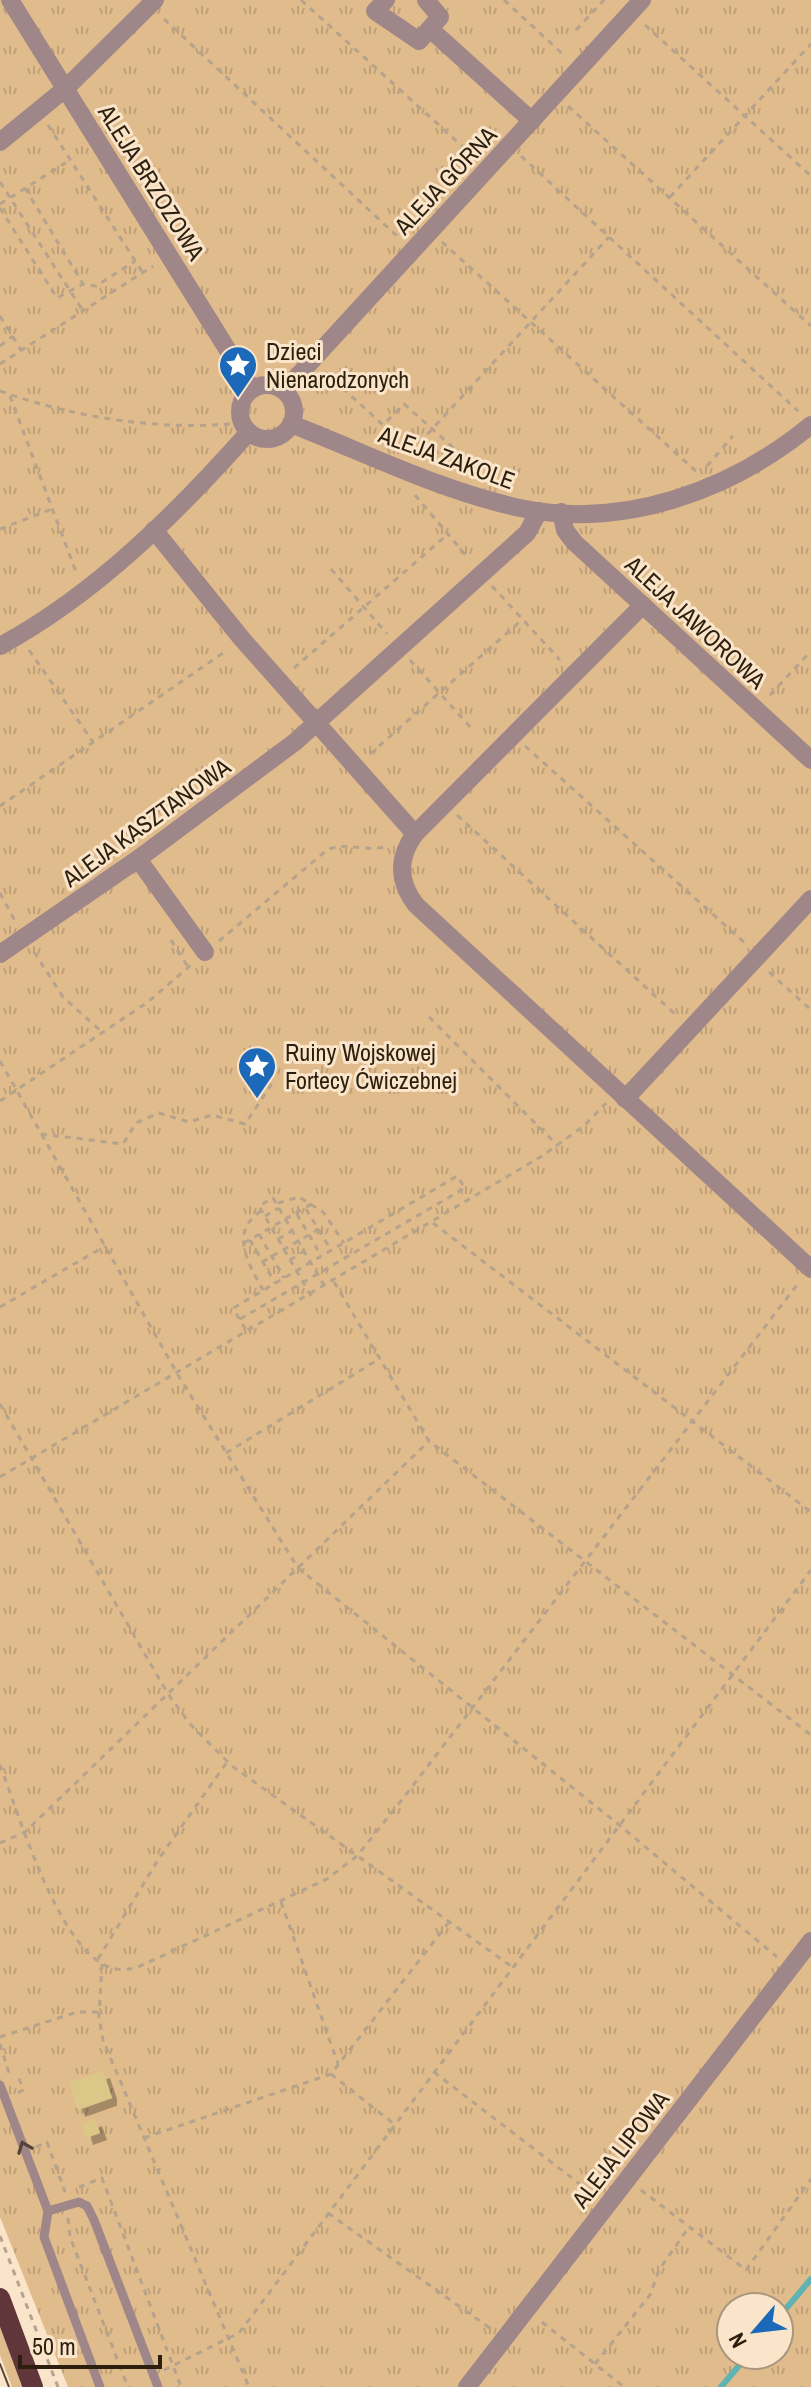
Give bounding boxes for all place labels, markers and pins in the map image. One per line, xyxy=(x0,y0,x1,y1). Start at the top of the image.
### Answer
place label: Dzieci Nienarodzonych xyxy=(266,335,409,395)
place icon: Dzieci Nienarodzonych xyxy=(217,344,259,399)
place label: Ruiny Wojskowej Fortecy Ćwiczebnej xyxy=(285,1036,457,1096)
place icon: Ruiny Wojskowej Fortecy Ćwiczebnej xyxy=(236,1045,278,1100)

